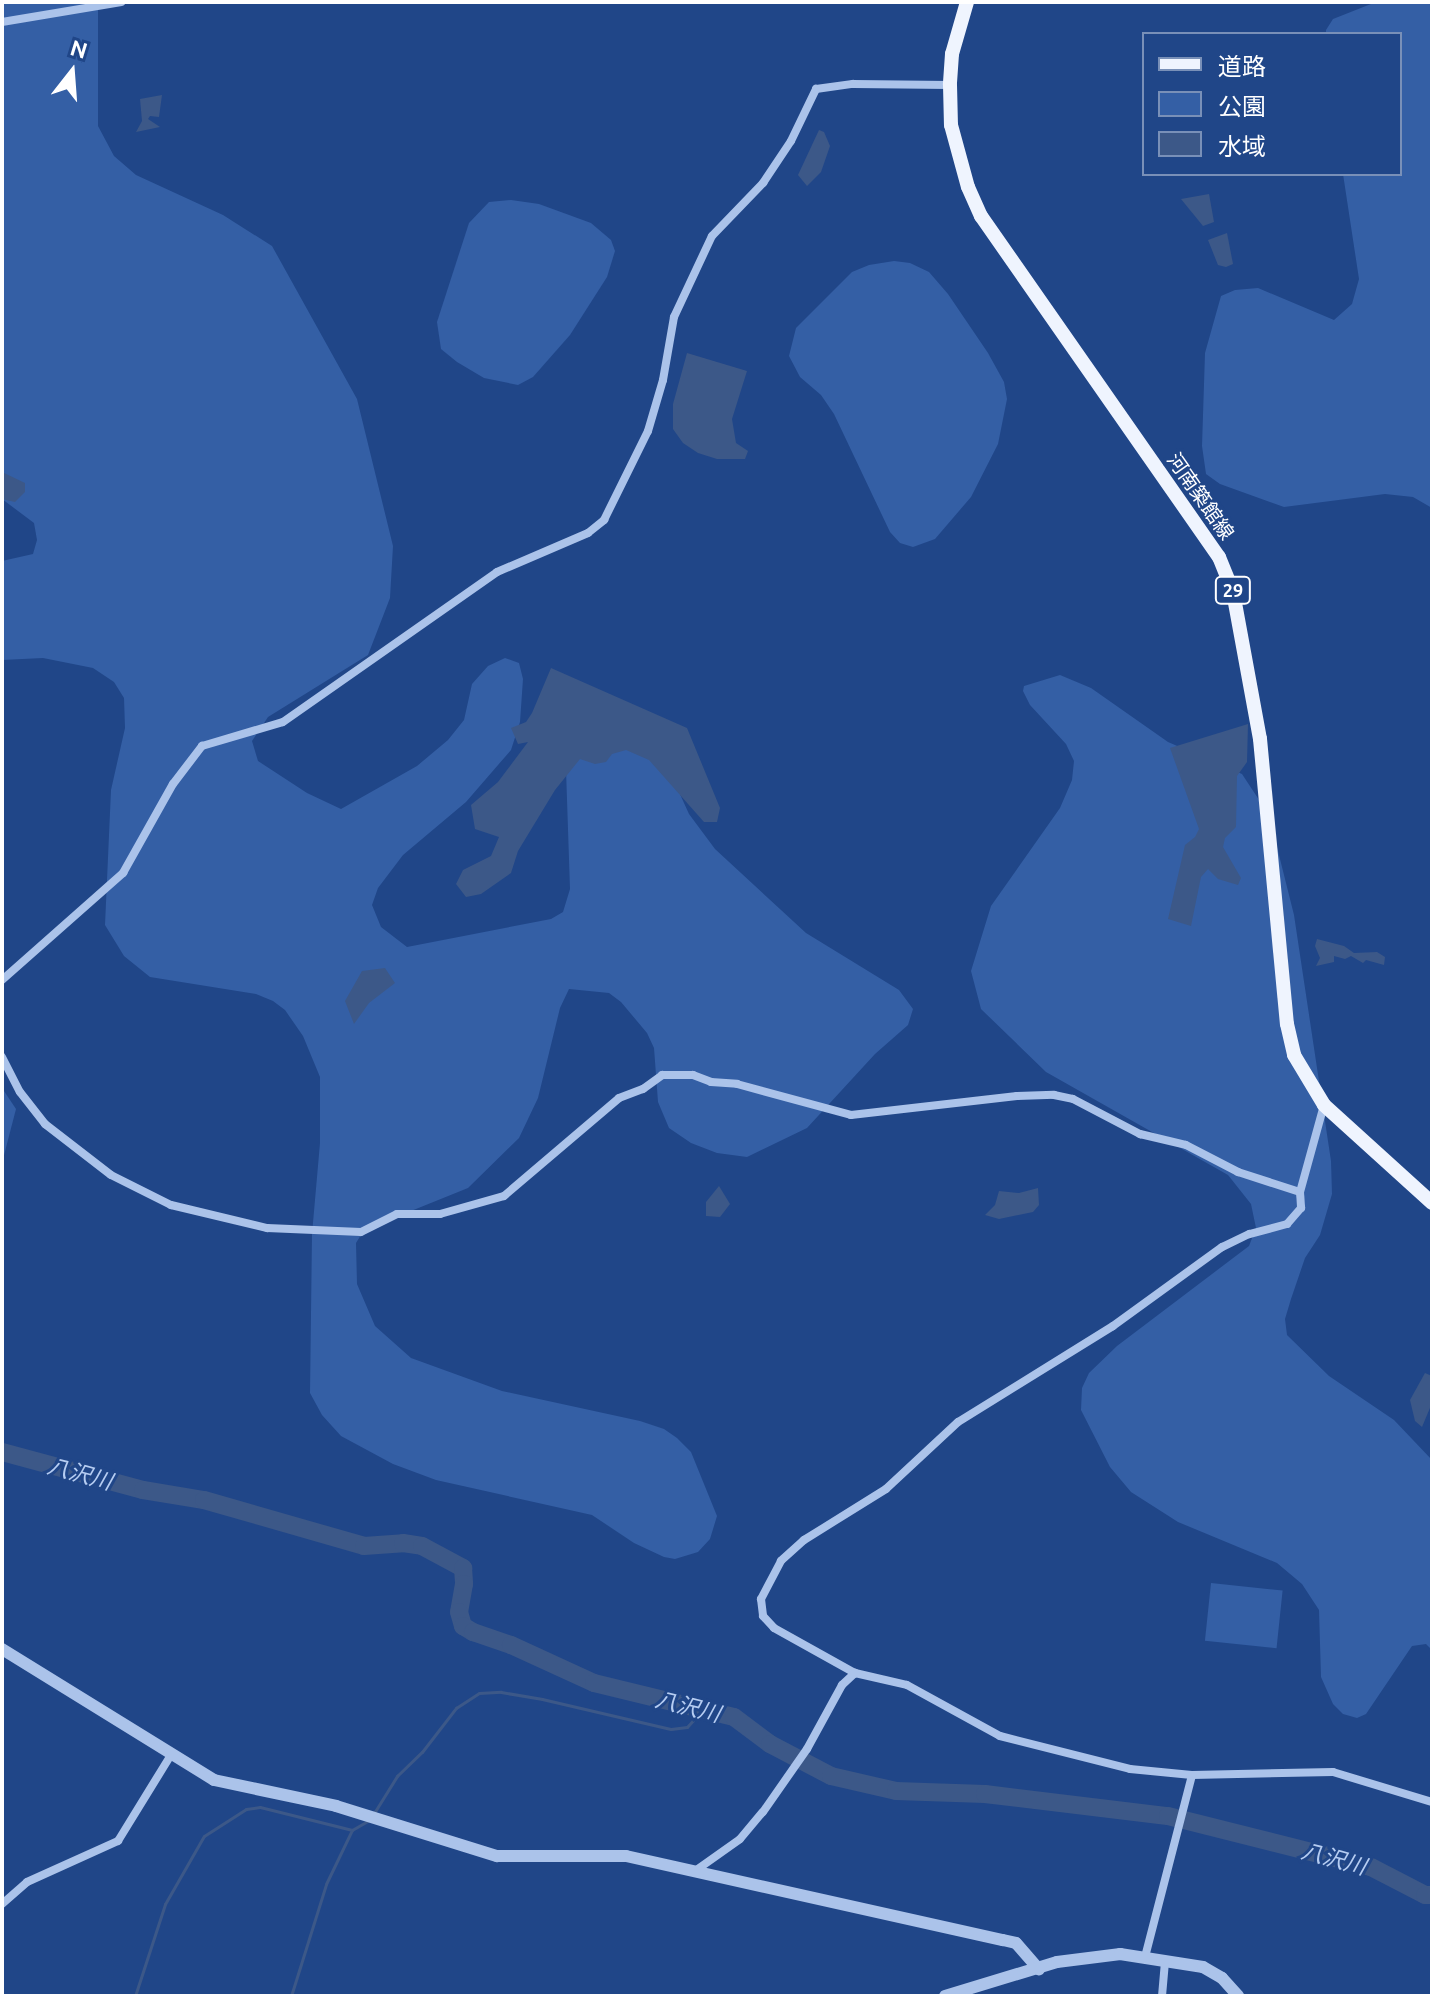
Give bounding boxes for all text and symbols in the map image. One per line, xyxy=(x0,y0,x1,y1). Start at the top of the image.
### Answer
north arrow xyxy=(32,32,112,112)
legend xyxy=(1142,32,1402,176)
text: N xyxy=(68,34,91,63)
text: 道路 xyxy=(1218,53,1266,80)
text: 公園 xyxy=(1218,93,1266,120)
text: 水域 xyxy=(1218,133,1266,160)
street label: 河南築館線 xyxy=(1162,448,1240,544)
road number: 29 xyxy=(1213,576,1253,604)
water label: 八沢川 xyxy=(45,1452,115,1494)
water label: 八沢川 xyxy=(653,1685,723,1727)
water label: 八沢川 xyxy=(1299,1837,1369,1879)

